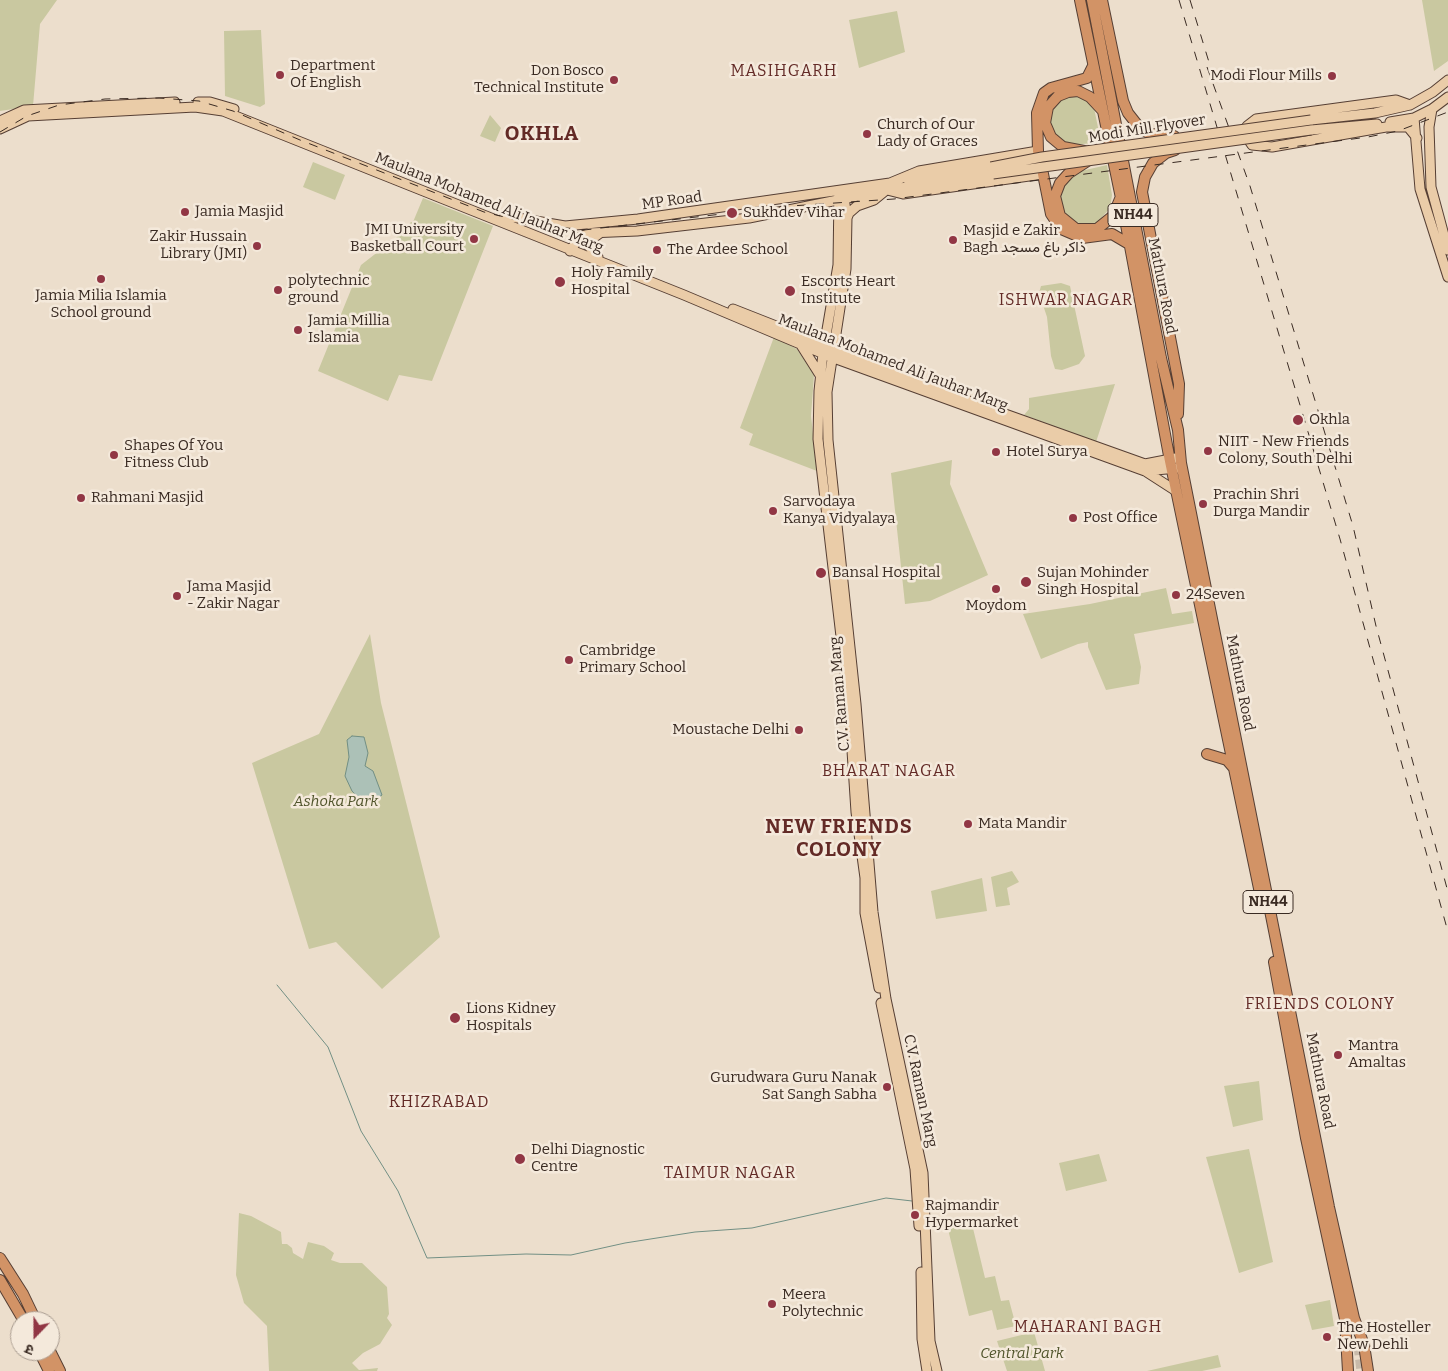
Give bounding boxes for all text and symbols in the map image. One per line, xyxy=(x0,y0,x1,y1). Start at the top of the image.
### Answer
place label: Department Of English xyxy=(290,57,376,92)
place label: Don Bosco Technical Institute xyxy=(474,62,604,97)
district label: MASIHGARH xyxy=(729,62,839,82)
place label: Modi Flour Mills xyxy=(1210,67,1322,85)
marker: Department Of English xyxy=(274,69,286,81)
marker: Modi Flour Mills xyxy=(1326,70,1338,82)
marker: Don Bosco Technical Institute xyxy=(608,74,620,86)
street label: Modi Mill Flyover xyxy=(1087,111,1207,147)
place label: Church of Our Lady of Graces xyxy=(877,116,978,151)
district label: OKHLA xyxy=(504,122,580,146)
marker: Church of Our Lady of Graces xyxy=(861,128,873,140)
street label: Maulana Mohamed Ali Jauhar Marg xyxy=(372,149,606,257)
street label: MP Road xyxy=(641,188,703,214)
place label: Jamia Masjid xyxy=(195,203,284,221)
place label: Sukhdev Vihar xyxy=(743,204,845,222)
road number: NH44 xyxy=(1108,204,1158,226)
marker: Jamia Masjid xyxy=(179,206,191,218)
marker: Sukhdev Vihar xyxy=(725,206,739,220)
place label: JMI University Basketball Court xyxy=(350,221,464,256)
place label: Masjid e Zakir Bagh ذاکر باغ مسجد xyxy=(963,222,1086,257)
place label: Zakir Hussain Library (JMI) xyxy=(149,228,247,263)
marker: JMI University Basketball Court xyxy=(468,233,480,245)
marker: Masjid e Zakir Bagh ذاکر باغ مسجد xyxy=(947,234,959,246)
street label: Mathura Road xyxy=(1144,236,1180,336)
marker: Zakir Hussain Library (JMI) xyxy=(251,240,263,252)
place label: The Ardee School xyxy=(667,241,788,259)
marker: The Ardee School xyxy=(651,244,663,256)
place label: Holy Family Hospital xyxy=(571,264,653,299)
place label: polytechnic ground xyxy=(288,272,370,307)
marker: Jamia Milia Islamia School ground xyxy=(95,273,107,285)
place label: Escorts Heart Institute xyxy=(801,273,895,308)
marker: Holy Family Hospital xyxy=(553,275,567,289)
marker: polytechnic ground xyxy=(272,284,284,296)
marker: Escorts Heart Institute xyxy=(783,284,797,298)
place label: Jamia Milia Islamia School ground xyxy=(35,287,167,322)
district label: ISHWAR NAGAR xyxy=(997,291,1135,311)
street label: Maulana Mohamed Ali Jauhar Marg xyxy=(775,311,1011,415)
place label: Jamia Millia Islamia xyxy=(308,312,390,347)
marker: Jamia Millia Islamia xyxy=(292,324,304,336)
place label: Okhla xyxy=(1309,411,1350,429)
marker: Okhla xyxy=(1291,413,1305,427)
place label: NIIT - New Friends Colony, South Delhi xyxy=(1218,433,1352,468)
place label: Shapes Of You Fitness Club xyxy=(124,437,223,472)
place label: Hotel Surya xyxy=(1006,443,1088,461)
marker: NIIT - New Friends Colony, South Delhi xyxy=(1202,445,1214,457)
marker: Hotel Surya xyxy=(990,446,1002,458)
marker: Shapes Of You Fitness Club xyxy=(108,449,120,461)
place label: Prachin Shri Durga Mandir xyxy=(1213,486,1309,521)
place label: Rahmani Masjid xyxy=(91,489,204,507)
marker: Rahmani Masjid xyxy=(75,492,87,504)
place label: Sarvodaya Kanya Vidyalaya xyxy=(783,493,895,528)
marker: Prachin Shri Durga Mandir xyxy=(1197,498,1209,510)
marker: Sarvodaya Kanya Vidyalaya xyxy=(767,505,779,517)
place label: Post Office xyxy=(1083,509,1158,527)
marker: Post Office xyxy=(1067,512,1079,524)
place label: Bansal Hospital xyxy=(832,564,940,582)
place label: Sujan Mohinder Singh Hospital xyxy=(1037,564,1149,599)
marker: Bansal Hospital xyxy=(814,566,828,580)
marker: Sujan Mohinder Singh Hospital xyxy=(1019,575,1033,589)
place label: Jama Masjid - Zakir Nagar xyxy=(187,578,280,613)
marker: Moydom xyxy=(990,583,1002,595)
place label: 24Seven xyxy=(1186,586,1245,604)
marker: 24Seven xyxy=(1170,589,1182,601)
marker: Jama Masjid - Zakir Nagar xyxy=(171,590,183,602)
place label: Moydom xyxy=(966,597,1026,615)
street label: Mathura Road xyxy=(1222,633,1258,733)
street label: C.V. Raman Marg xyxy=(826,636,854,752)
place label: Cambridge Primary School xyxy=(579,642,686,677)
marker: Cambridge Primary School xyxy=(563,654,575,666)
place label: Moustache Delhi xyxy=(672,721,789,739)
marker: Moustache Delhi xyxy=(793,724,805,736)
district label: BHARAT NAGAR xyxy=(820,762,958,782)
park label: Ashoka Park xyxy=(294,793,378,811)
district label: NEW FRIENDS COLONY xyxy=(764,815,914,862)
place label: Mata Mandir xyxy=(978,815,1067,833)
marker: Mata Mandir xyxy=(962,818,974,830)
road number: NH44 xyxy=(1243,890,1293,914)
district label: FRIENDS COLONY xyxy=(1243,995,1397,1015)
place label: Lions Kidney Hospitals xyxy=(466,1000,556,1035)
marker: Lions Kidney Hospitals xyxy=(448,1011,462,1025)
street label: Mathura Road xyxy=(1302,1031,1338,1131)
street label: C.V. Raman Marg xyxy=(899,1033,941,1149)
place label: Mantra Amaltas xyxy=(1348,1037,1406,1072)
marker: Mantra Amaltas xyxy=(1332,1049,1344,1061)
place label: Gurudwara Guru Nanak Sat Sangh Sabha xyxy=(710,1069,877,1104)
marker: Gurudwara Guru Nanak Sat Sangh Sabha xyxy=(881,1081,893,1093)
district label: KHIZRABAD xyxy=(388,1093,490,1113)
place label: Delhi Diagnostic Centre xyxy=(531,1141,645,1176)
marker: Delhi Diagnostic Centre xyxy=(513,1152,527,1166)
district label: TAIMUR NAGAR xyxy=(662,1164,798,1184)
place label: Rajmandir Hypermarket xyxy=(925,1197,1018,1232)
marker: Rajmandir Hypermarket xyxy=(909,1209,921,1221)
place label: Meera Polytechnic xyxy=(782,1286,863,1321)
marker: Meera Polytechnic xyxy=(766,1298,778,1310)
north arrow xyxy=(10,1311,60,1361)
district label: MAHARANI BAGH xyxy=(1012,1318,1164,1338)
place label: The Hosteller New Dehli xyxy=(1337,1319,1431,1354)
marker: The Hosteller New Dehli xyxy=(1321,1331,1333,1343)
text: उ xyxy=(23,1340,37,1359)
park label: Central Park xyxy=(980,1345,1064,1363)

